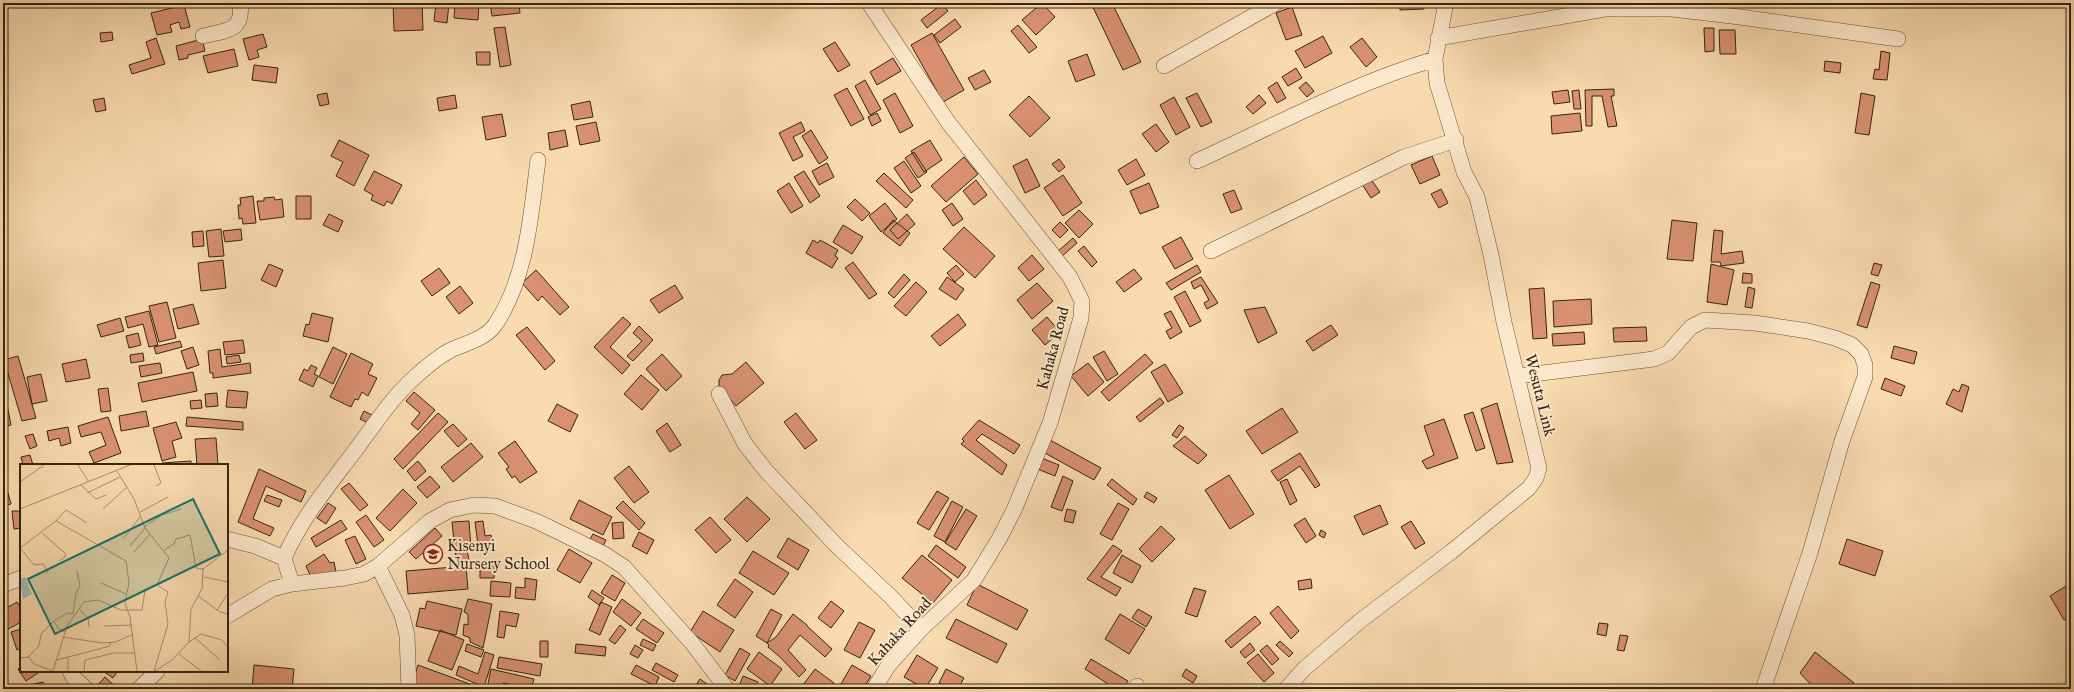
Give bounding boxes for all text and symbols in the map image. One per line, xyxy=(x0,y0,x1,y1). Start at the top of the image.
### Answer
street label: Kahaka Road xyxy=(1032,304,1073,392)
street label: Wesuta Link xyxy=(1521,352,1560,439)
inset map xyxy=(20,464,228,672)
place label: Kisenyi Nursery School xyxy=(447,536,550,573)
school or university icon: Kisenyi Nursery School xyxy=(422,543,444,565)
street label: Kahaka Road xyxy=(864,593,935,669)

